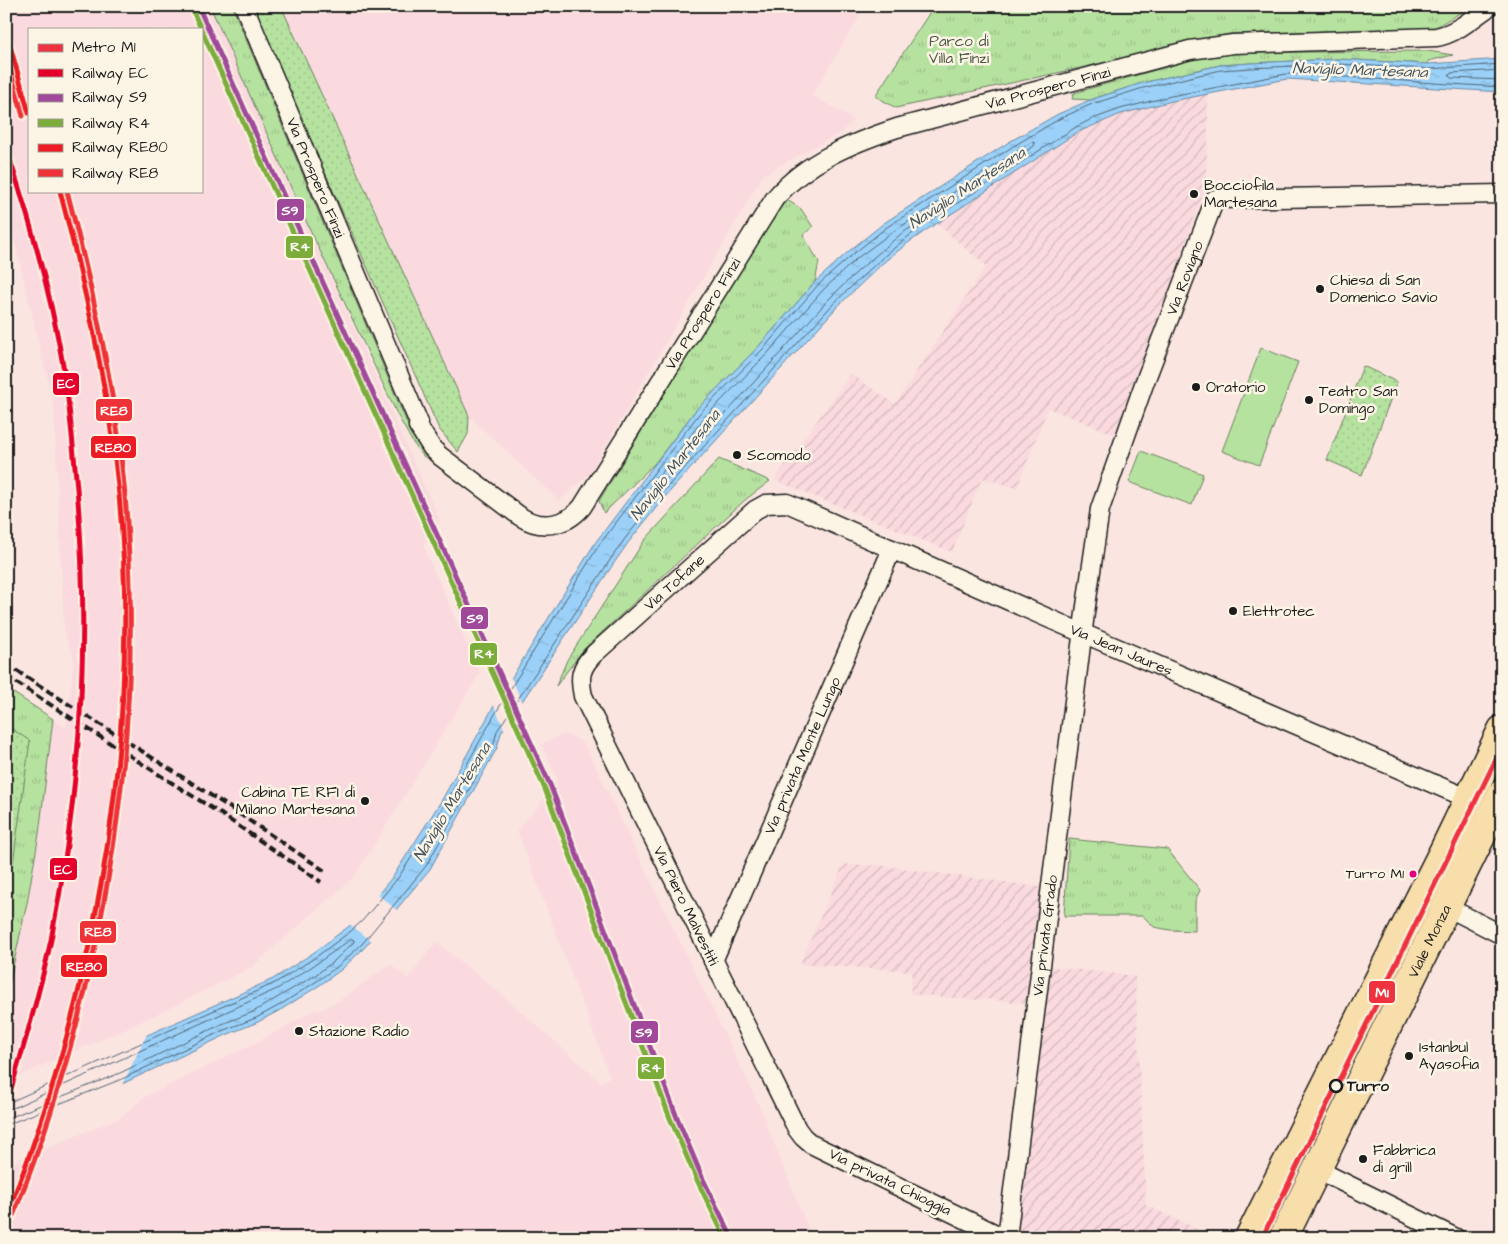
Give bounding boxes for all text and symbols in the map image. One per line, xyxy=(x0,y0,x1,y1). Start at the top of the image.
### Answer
legend xyxy=(28,28,202,192)
park label: Parco di Villa Finzi xyxy=(929,31,990,69)
text: Metro M1 xyxy=(72,37,136,58)
water label: Naviglio Martesana xyxy=(1292,57,1429,84)
street label: Via Prospero Finzi xyxy=(983,61,1113,114)
text: Railway EC xyxy=(72,63,149,85)
text: Railway S9 xyxy=(72,87,147,109)
text: Railway R4 xyxy=(72,113,150,135)
street label: Via Prospero Finzi xyxy=(281,114,351,241)
text: Railway RE80 xyxy=(72,137,168,159)
water label: Naviglio Martesana xyxy=(904,142,1031,235)
text: Railway RE8 xyxy=(72,163,159,185)
place label: Bocciofila Martesana xyxy=(1204,175,1277,213)
marker: Bocciofila Martesana xyxy=(1188,188,1200,200)
line badge: S9 xyxy=(276,198,305,222)
text: S9 xyxy=(281,201,299,221)
line badge: R4 xyxy=(285,235,314,259)
text: R4 xyxy=(290,237,310,257)
street label: Via Rovigno xyxy=(1161,237,1209,318)
street label: Via Prospero Finzi xyxy=(660,253,746,374)
place label: Chiesa di San Domenico Savio xyxy=(1330,270,1438,308)
marker: Chiesa di San Domenico Savio xyxy=(1314,283,1326,295)
line badge: EC xyxy=(52,372,80,396)
text: EC xyxy=(57,374,75,394)
place label: Oratorio xyxy=(1206,377,1266,398)
marker: Oratorio xyxy=(1190,381,1202,393)
place label: Teatro San Domingo xyxy=(1319,381,1398,420)
marker: Teatro San Domingo xyxy=(1303,394,1315,406)
line badge: RE8 xyxy=(95,398,133,422)
text: RE8 xyxy=(100,401,128,421)
water label: Naviglio Martesana xyxy=(625,404,727,526)
line badge: RE80 xyxy=(90,435,137,459)
text: RE80 xyxy=(95,438,131,458)
place label: Scomodo xyxy=(747,445,811,466)
marker: Scomodo xyxy=(731,449,743,461)
street label: Via Tofane xyxy=(639,549,709,615)
place label: Elettrotec xyxy=(1243,601,1315,622)
marker: Elettrotec xyxy=(1227,605,1239,617)
line badge: S9 xyxy=(460,606,489,630)
text: S9 xyxy=(466,609,484,629)
street label: Via Jean Jaures xyxy=(1067,618,1176,681)
line badge: R4 xyxy=(469,642,498,666)
text: R4 xyxy=(474,644,494,664)
street label: Via privata Monte Lungo xyxy=(759,673,846,838)
water label: Naviglio Martesana xyxy=(408,738,498,866)
place label: Cabina TE RFI di Milano Martesana xyxy=(236,782,356,820)
marker: Cabina TE RFI di Milano Martesana xyxy=(359,795,371,807)
street label: Via Piero Malvestiti xyxy=(648,843,724,970)
line badge: EC xyxy=(49,857,78,881)
text: EC xyxy=(54,860,72,880)
place label: Turro M1 xyxy=(1346,864,1404,884)
marker: Turro M1 xyxy=(1408,869,1418,879)
street label: Via privata Grado xyxy=(1027,873,1063,997)
street label: Viale Monza xyxy=(1402,901,1457,981)
line badge: RE8 xyxy=(79,920,117,944)
text: RE8 xyxy=(84,922,112,942)
line badge: RE80 xyxy=(60,954,108,978)
text: RE80 xyxy=(66,957,102,977)
line badge: M1 xyxy=(1368,980,1396,1004)
text: M1 xyxy=(1375,983,1389,1003)
line badge: S9 xyxy=(630,1020,659,1044)
place label: Stazione Radio xyxy=(309,1021,409,1042)
text: S9 xyxy=(635,1023,653,1043)
marker: Stazione Radio xyxy=(293,1025,305,1037)
place label: Istanbul Ayasofia xyxy=(1419,1037,1480,1076)
marker: Istanbul Ayasofia xyxy=(1403,1050,1415,1062)
line badge: R4 xyxy=(637,1056,665,1080)
text: R4 xyxy=(641,1058,661,1078)
place label: Turro xyxy=(1346,1076,1390,1097)
marker: Turro xyxy=(1329,1079,1343,1093)
place label: Fabbrica di grill xyxy=(1373,1140,1436,1179)
street label: Via privata Chioggia xyxy=(825,1143,955,1222)
marker: Fabbrica di grill xyxy=(1357,1153,1369,1165)

